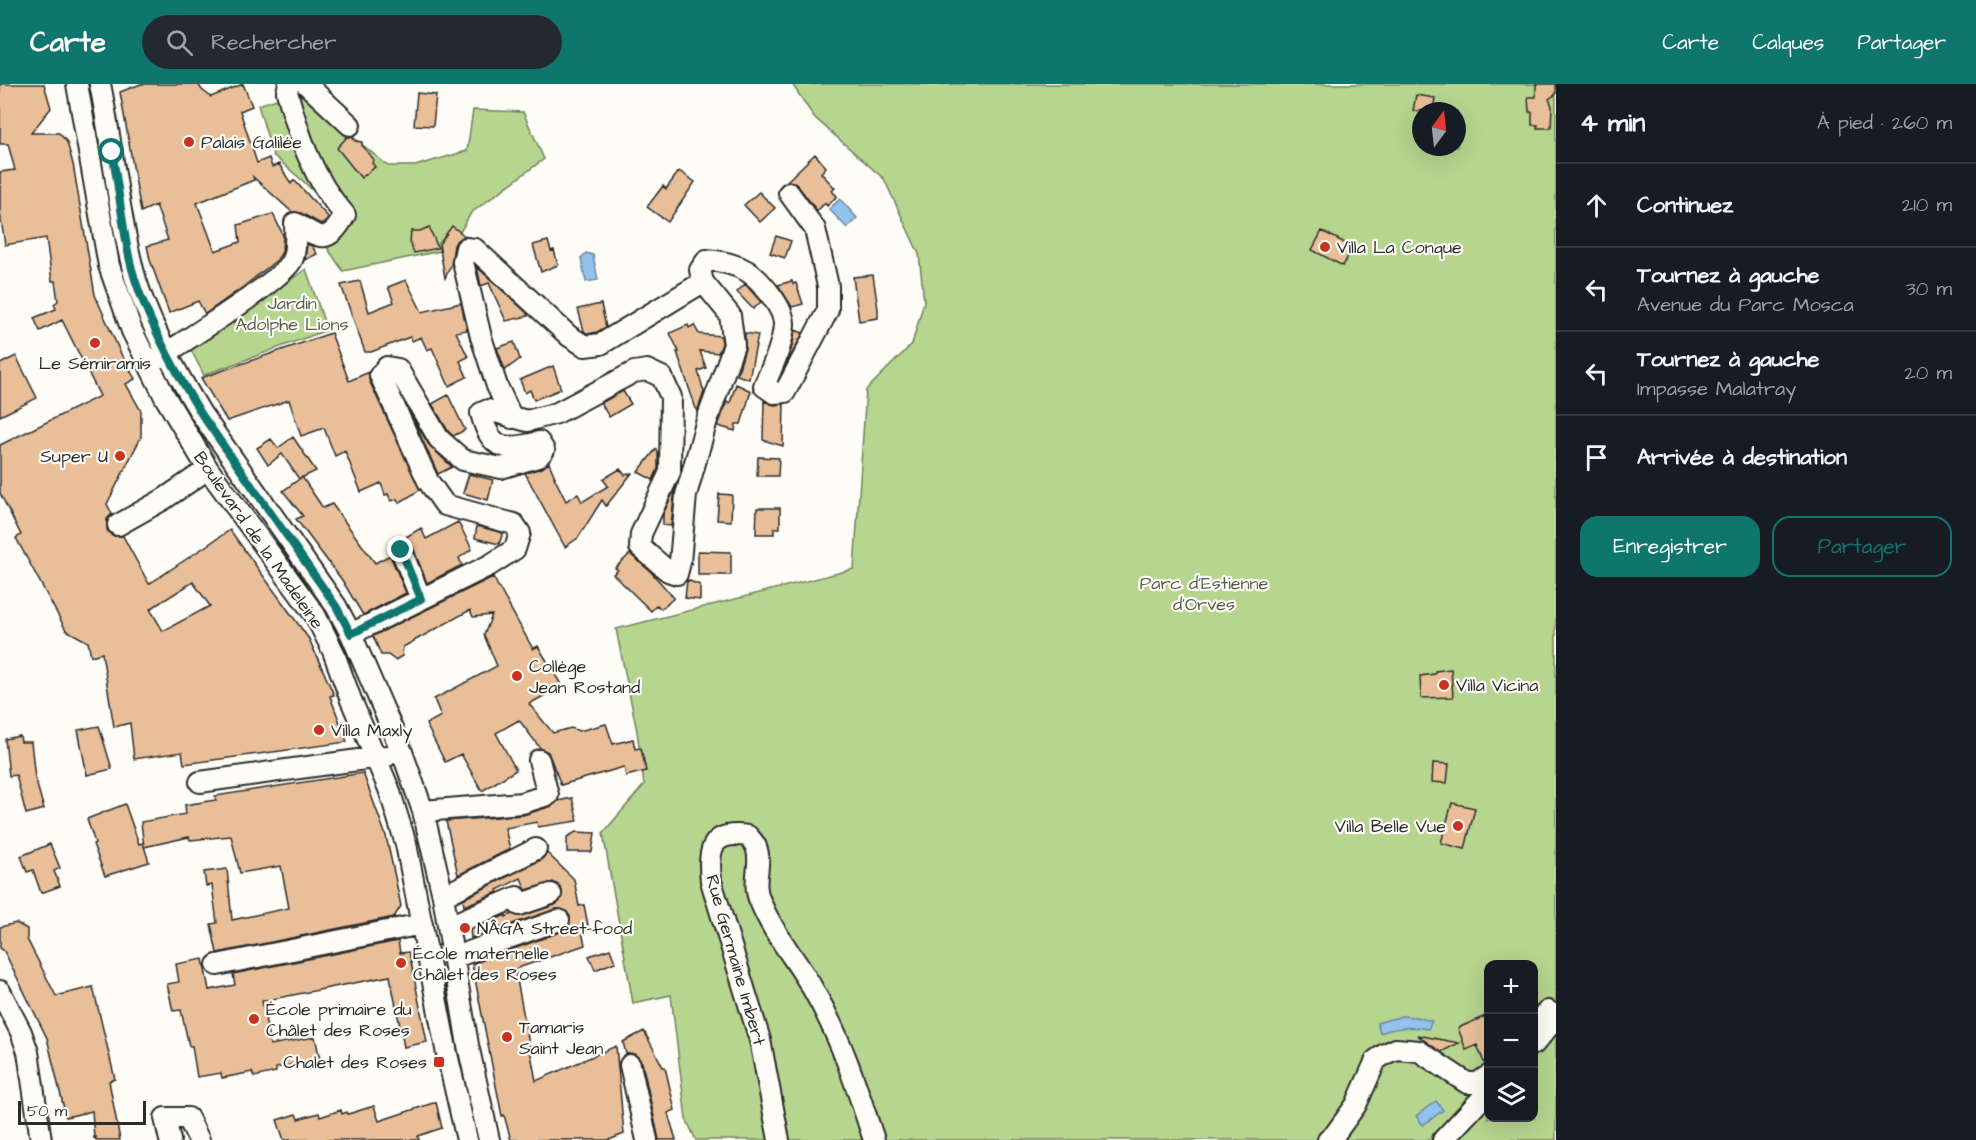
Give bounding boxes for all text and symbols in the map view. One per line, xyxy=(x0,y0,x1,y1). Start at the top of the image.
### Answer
search box xyxy=(142,15,562,69)
text: Carte xyxy=(30,23,106,62)
icon: search xyxy=(163,26,196,59)
text: Rechercher xyxy=(211,27,336,58)
text: Carte xyxy=(1662,28,1719,57)
text: Calques xyxy=(1752,28,1824,57)
text: Partager xyxy=(1857,28,1946,57)
north arrow xyxy=(1412,102,1466,156)
text: 4 min xyxy=(1580,105,1645,141)
text: À pied · 260 m xyxy=(1817,109,1952,137)
place label: Palais Galilée xyxy=(201,130,302,155)
marker: Palais Galilée xyxy=(182,135,196,149)
route start xyxy=(98,138,124,164)
icon: ahead xyxy=(1580,189,1613,222)
text: Continuez xyxy=(1637,190,1733,221)
text: 210 m xyxy=(1902,191,1952,219)
place label: Villa La Conque xyxy=(1337,235,1462,260)
marker: Villa La Conque xyxy=(1318,240,1332,254)
text: Tournez à gauche xyxy=(1637,260,1819,291)
icon: left xyxy=(1580,273,1613,306)
text: 30 m xyxy=(1906,275,1952,303)
park label: Jardin Adolphe Lions xyxy=(236,291,348,337)
text: Avenue du Parc Mosca xyxy=(1637,291,1854,319)
marker: Le Sémiramis xyxy=(88,336,102,350)
text: Tournez à gauche xyxy=(1637,344,1819,375)
place label: Le Sémiramis xyxy=(39,351,151,376)
icon: left xyxy=(1580,357,1613,390)
text: 20 m xyxy=(1904,359,1952,387)
text: Impasse Malatray xyxy=(1637,375,1796,403)
icon: arrive xyxy=(1580,441,1613,474)
text: Arrivée à destination xyxy=(1637,442,1847,473)
place label: Super U xyxy=(40,444,108,469)
street label: Boulevard de la Madeleine xyxy=(188,446,330,634)
marker: Super U xyxy=(113,449,127,463)
button: Enregistrer xyxy=(1580,516,1760,577)
button: Partager xyxy=(1772,516,1952,577)
route end xyxy=(387,536,413,562)
park label: Parc d'Estienne d'Orves xyxy=(1140,571,1268,617)
place label: Collège Jean Rostand xyxy=(529,654,640,700)
marker: Collège Jean Rostand xyxy=(510,669,524,683)
place label: Villa Vicina xyxy=(1456,673,1538,698)
marker: Villa Vicina xyxy=(1437,678,1451,692)
place label: Villa Maxly xyxy=(331,718,412,744)
marker: Villa Maxly xyxy=(312,723,326,737)
place label: Villa Belle Vue xyxy=(1335,814,1446,839)
marker: Villa Belle Vue xyxy=(1451,819,1465,833)
street label: Rue Germaine Imbert xyxy=(699,872,772,1049)
place label: NÂGA Street-food xyxy=(477,916,632,941)
marker: NÂGA Street-food xyxy=(458,921,472,935)
place label: École maternelle Châlet des Roses xyxy=(413,941,557,987)
marker: École maternelle Châlet des Roses xyxy=(394,956,408,970)
map controls xyxy=(1484,960,1538,1122)
button: + xyxy=(1484,960,1538,1014)
place label: École primaire du Châlet des Roses xyxy=(266,997,412,1043)
marker: École primaire du Châlet des Roses xyxy=(247,1012,261,1026)
button: − xyxy=(1484,1014,1538,1068)
place label: Tamaris Saint Jean xyxy=(519,1015,603,1061)
marker: Tamaris Saint Jean xyxy=(500,1030,514,1044)
place label: Chalet des Roses xyxy=(283,1050,427,1075)
marker: Chalet des Roses xyxy=(432,1055,446,1069)
button: layers xyxy=(1484,1068,1538,1122)
scale bar xyxy=(18,1098,146,1126)
text: 50 m xyxy=(27,1100,67,1122)

